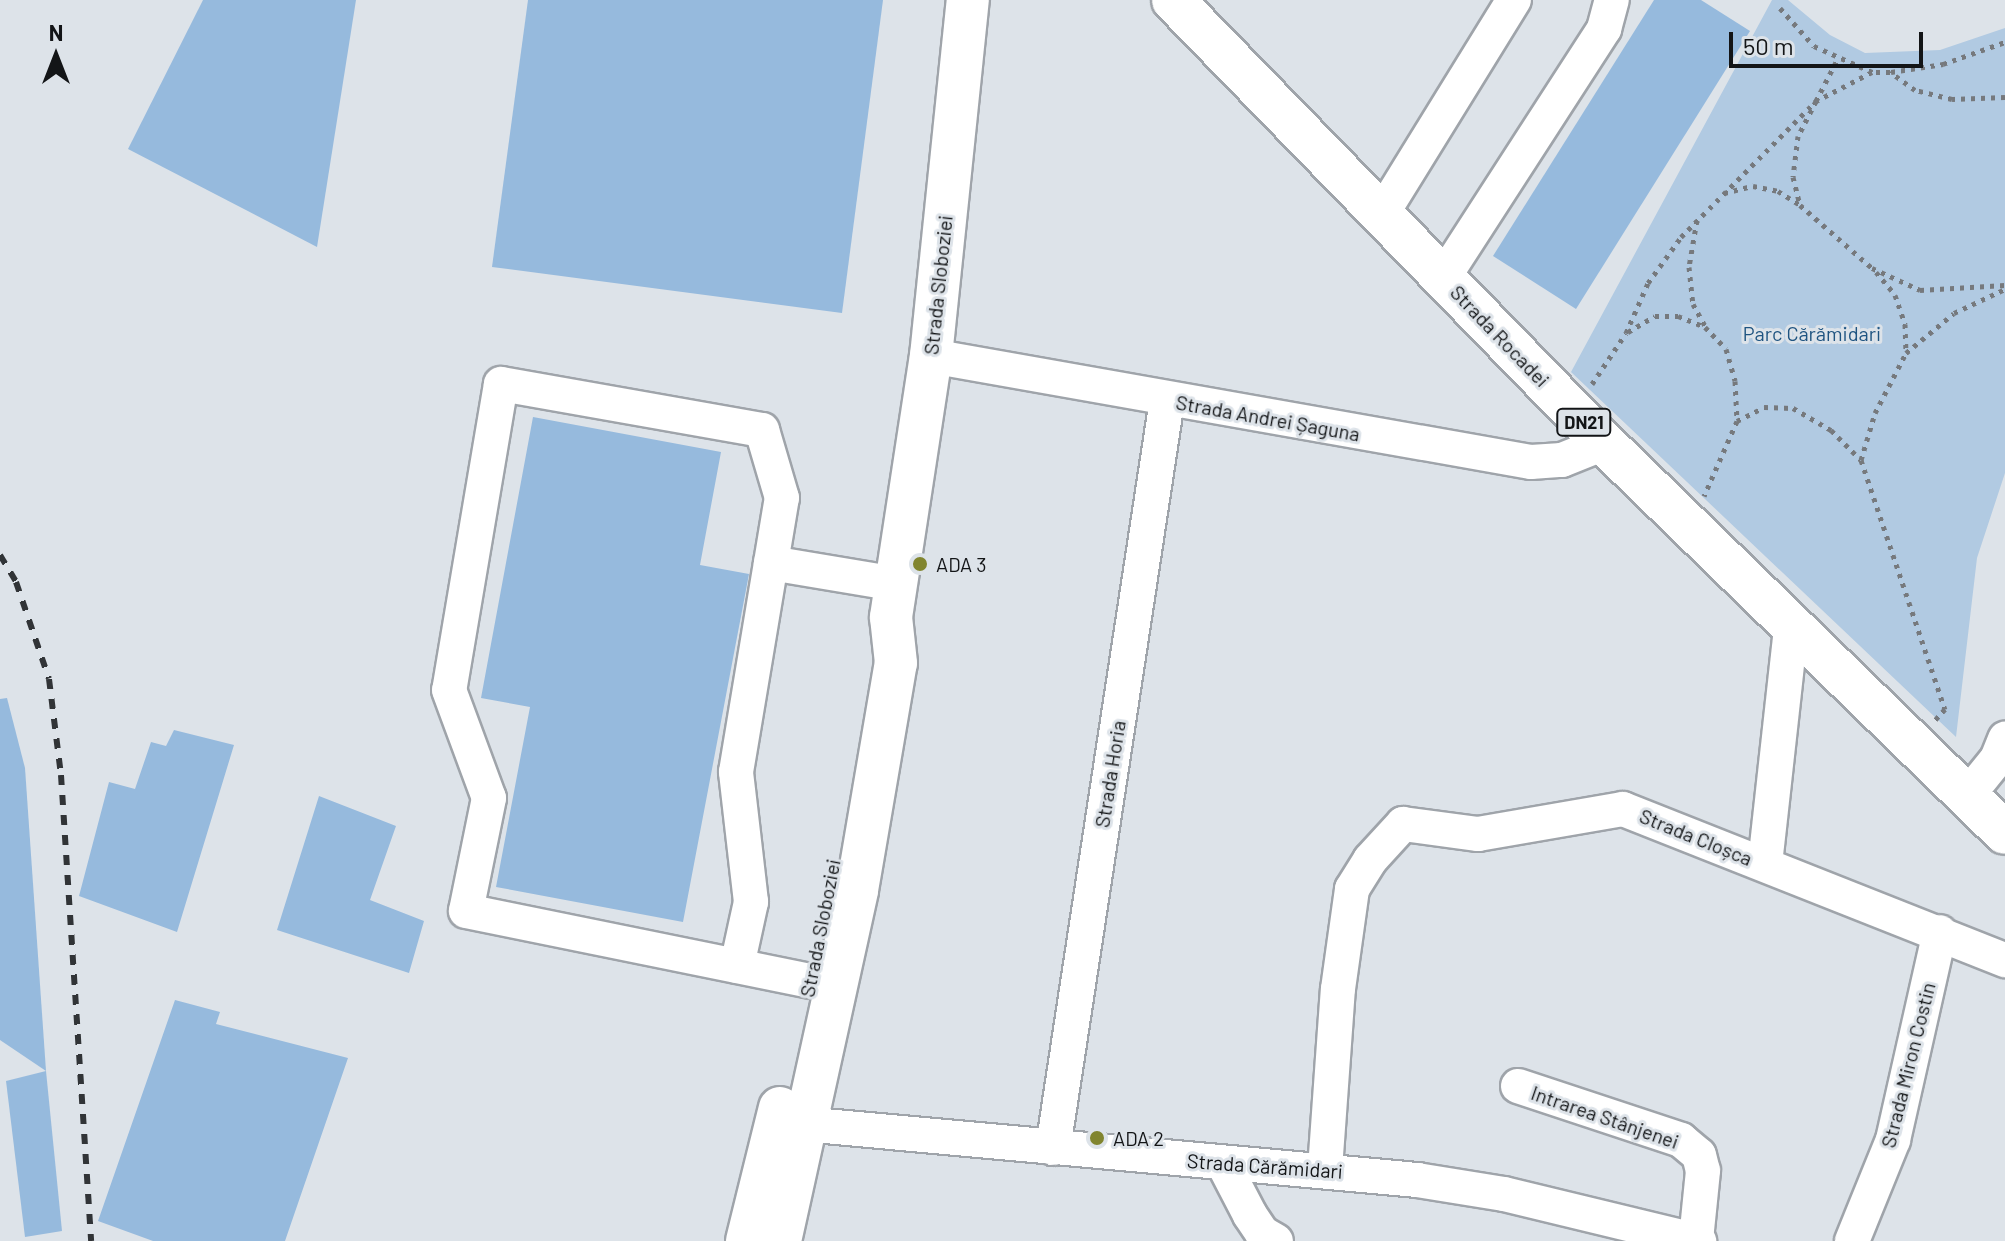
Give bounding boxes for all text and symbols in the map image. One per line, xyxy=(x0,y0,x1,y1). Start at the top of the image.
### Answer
north arrow xyxy=(16,16,96,96)
scale bar xyxy=(1733,16,1927,66)
text: N xyxy=(49,19,63,45)
text: 50 m xyxy=(1743,31,1794,60)
street label: Strada Sloboziei xyxy=(919,214,957,356)
street label: Strada Rocadei xyxy=(1446,280,1554,392)
park label: Parc Cărămidari xyxy=(1743,321,1881,345)
street label: Strada Andrei Șaguna xyxy=(1174,390,1362,446)
road number: DN21 xyxy=(1556,408,1612,436)
place label: ADA 3 xyxy=(936,552,986,576)
marker: ADA 3 xyxy=(911,555,929,573)
street label: Strada Horia xyxy=(1090,719,1130,829)
street label: Strada Cloșca xyxy=(1636,803,1756,871)
street label: Strada Sloboziei xyxy=(795,857,845,999)
street label: Strada Miron Costin xyxy=(1876,980,1940,1150)
street label: Intrarea Stânjenei xyxy=(1528,1080,1682,1154)
place label: ADA 2 xyxy=(1113,1126,1164,1150)
marker: ADA 2 xyxy=(1088,1129,1106,1147)
street label: Strada Cărămidari xyxy=(1186,1149,1344,1183)

